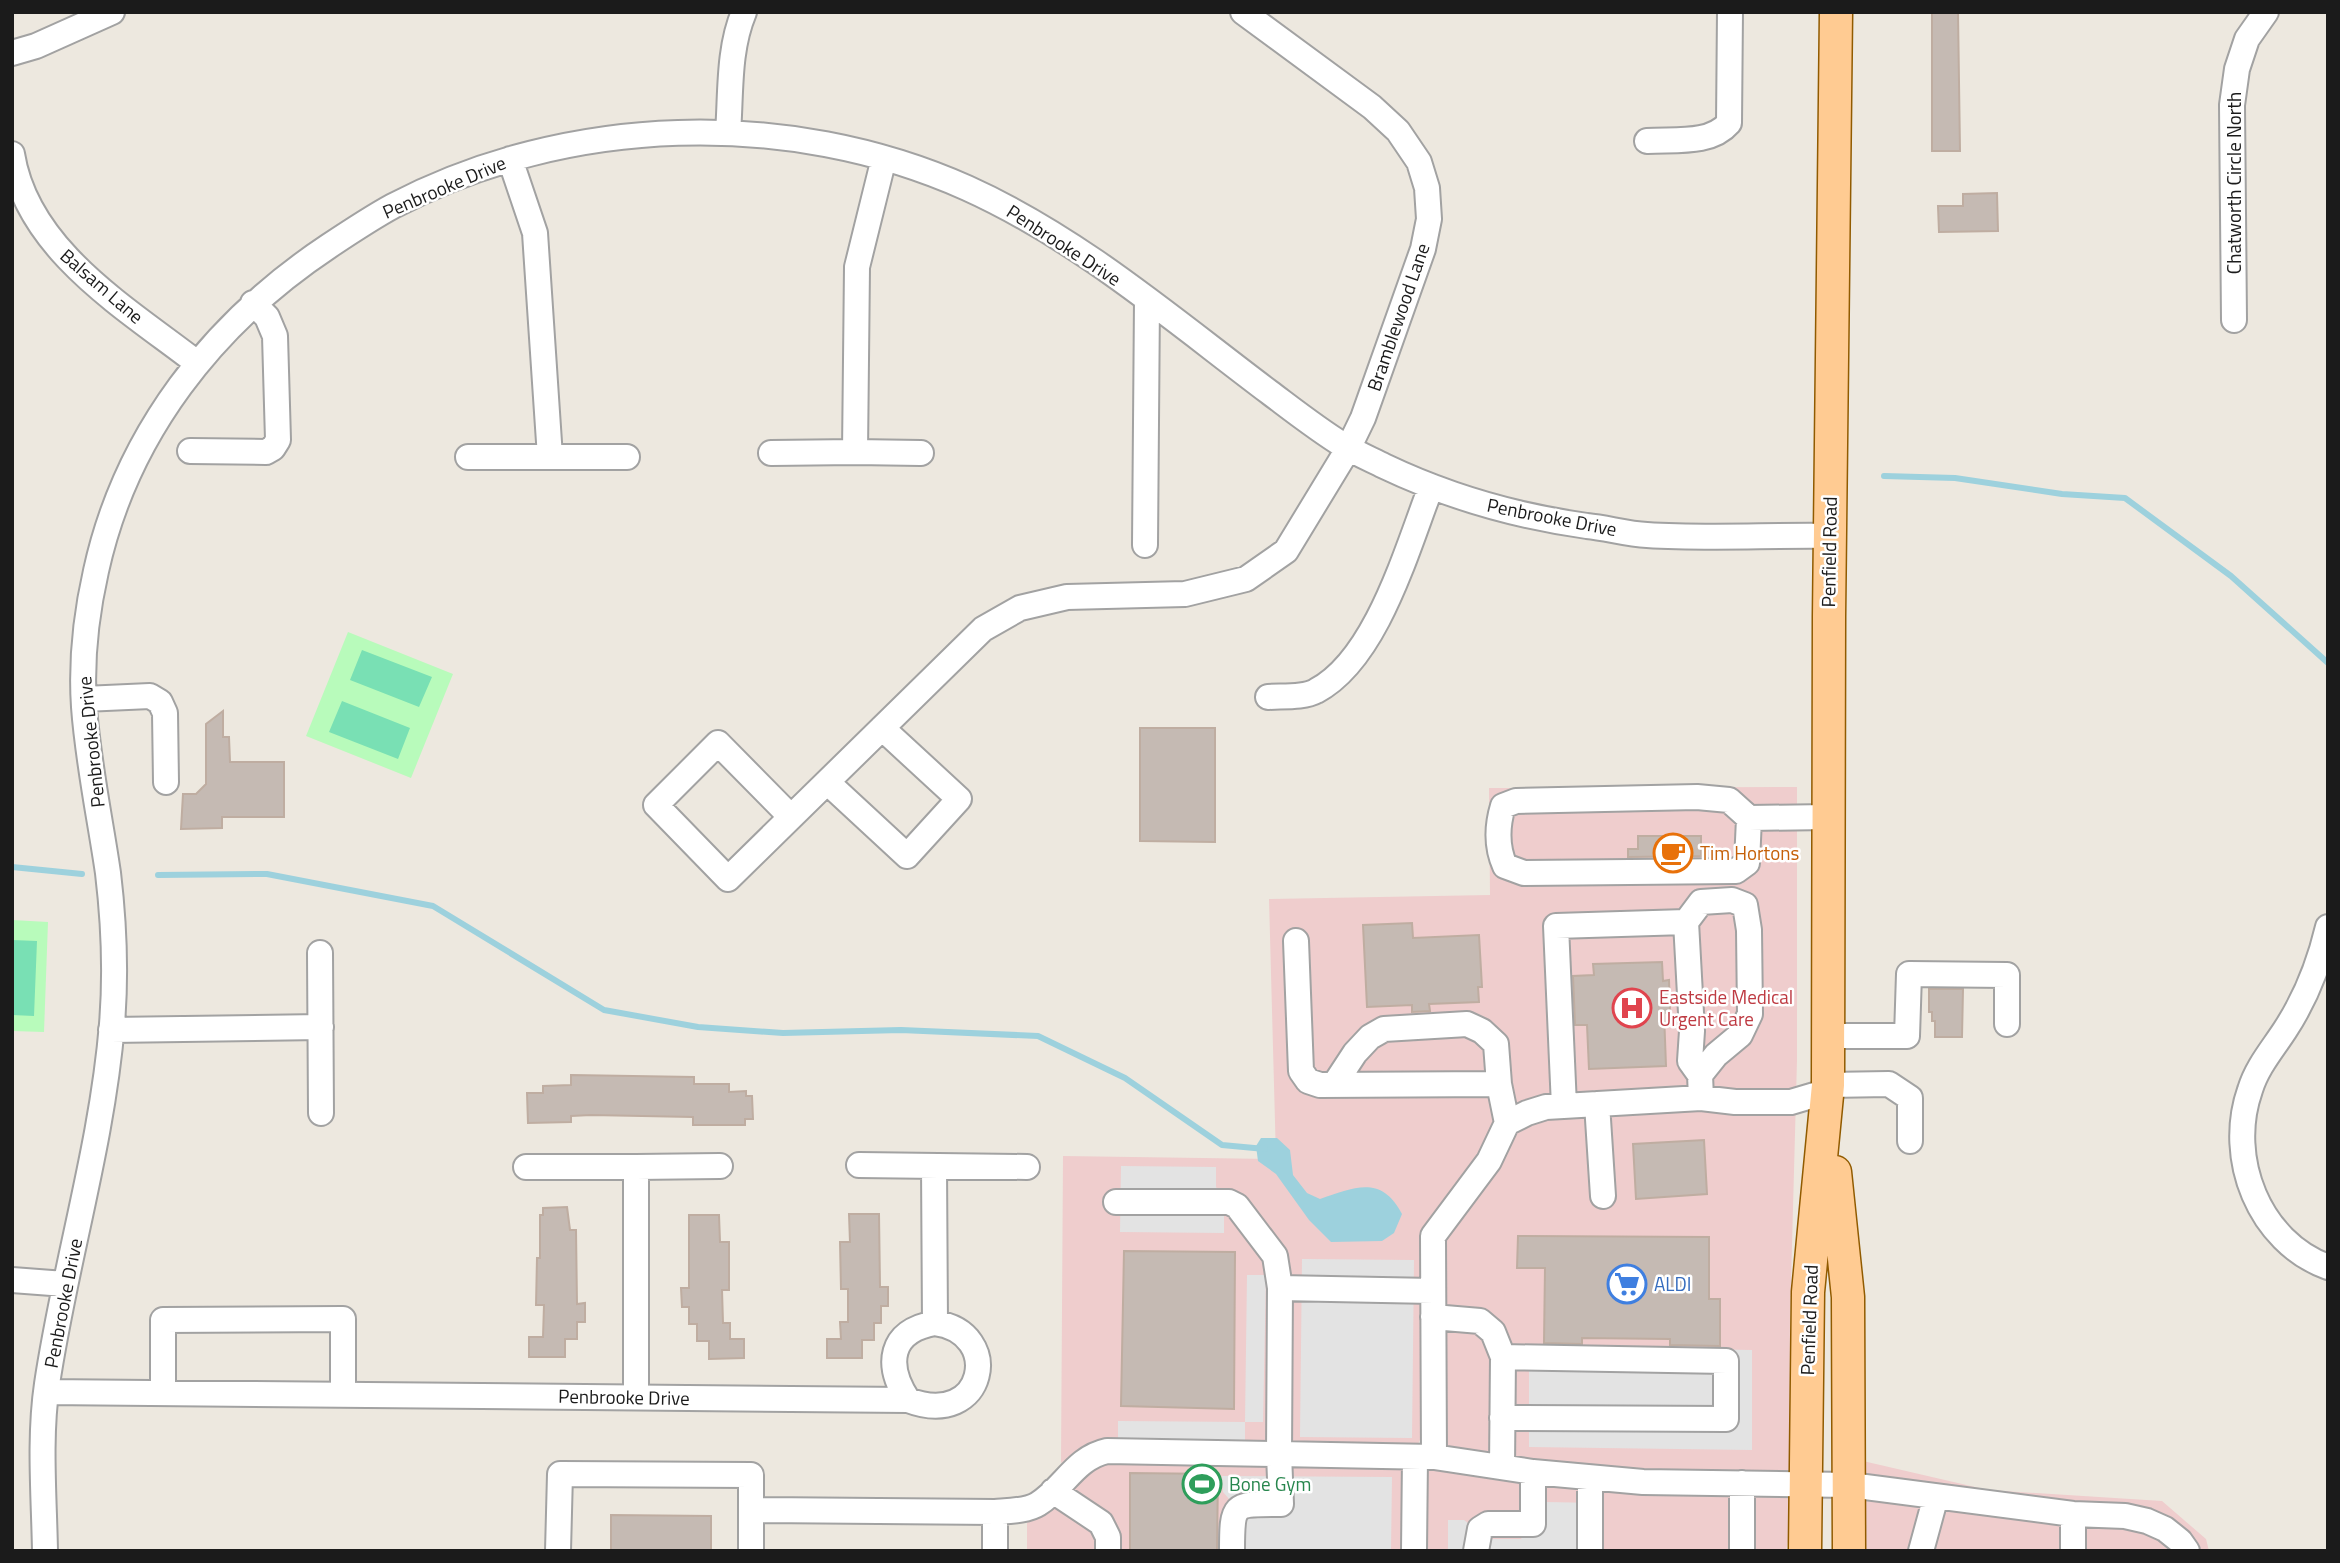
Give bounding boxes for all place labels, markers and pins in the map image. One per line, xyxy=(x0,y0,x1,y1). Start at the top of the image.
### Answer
cafe icon: Tim Hortons xyxy=(1652,832,1694,874)
place label: Tim Hortons xyxy=(1700,838,1799,867)
place label: Eastside Medical Urgent Care xyxy=(1659,982,1793,1033)
hospital icon: Eastside Medical Urgent Care xyxy=(1611,987,1653,1029)
supermarket icon: ALDI xyxy=(1606,1263,1648,1305)
place label: ALDI xyxy=(1654,1269,1691,1298)
sports icon: Bone Gym xyxy=(1181,1463,1223,1505)
place label: Bone Gym xyxy=(1229,1469,1311,1498)

